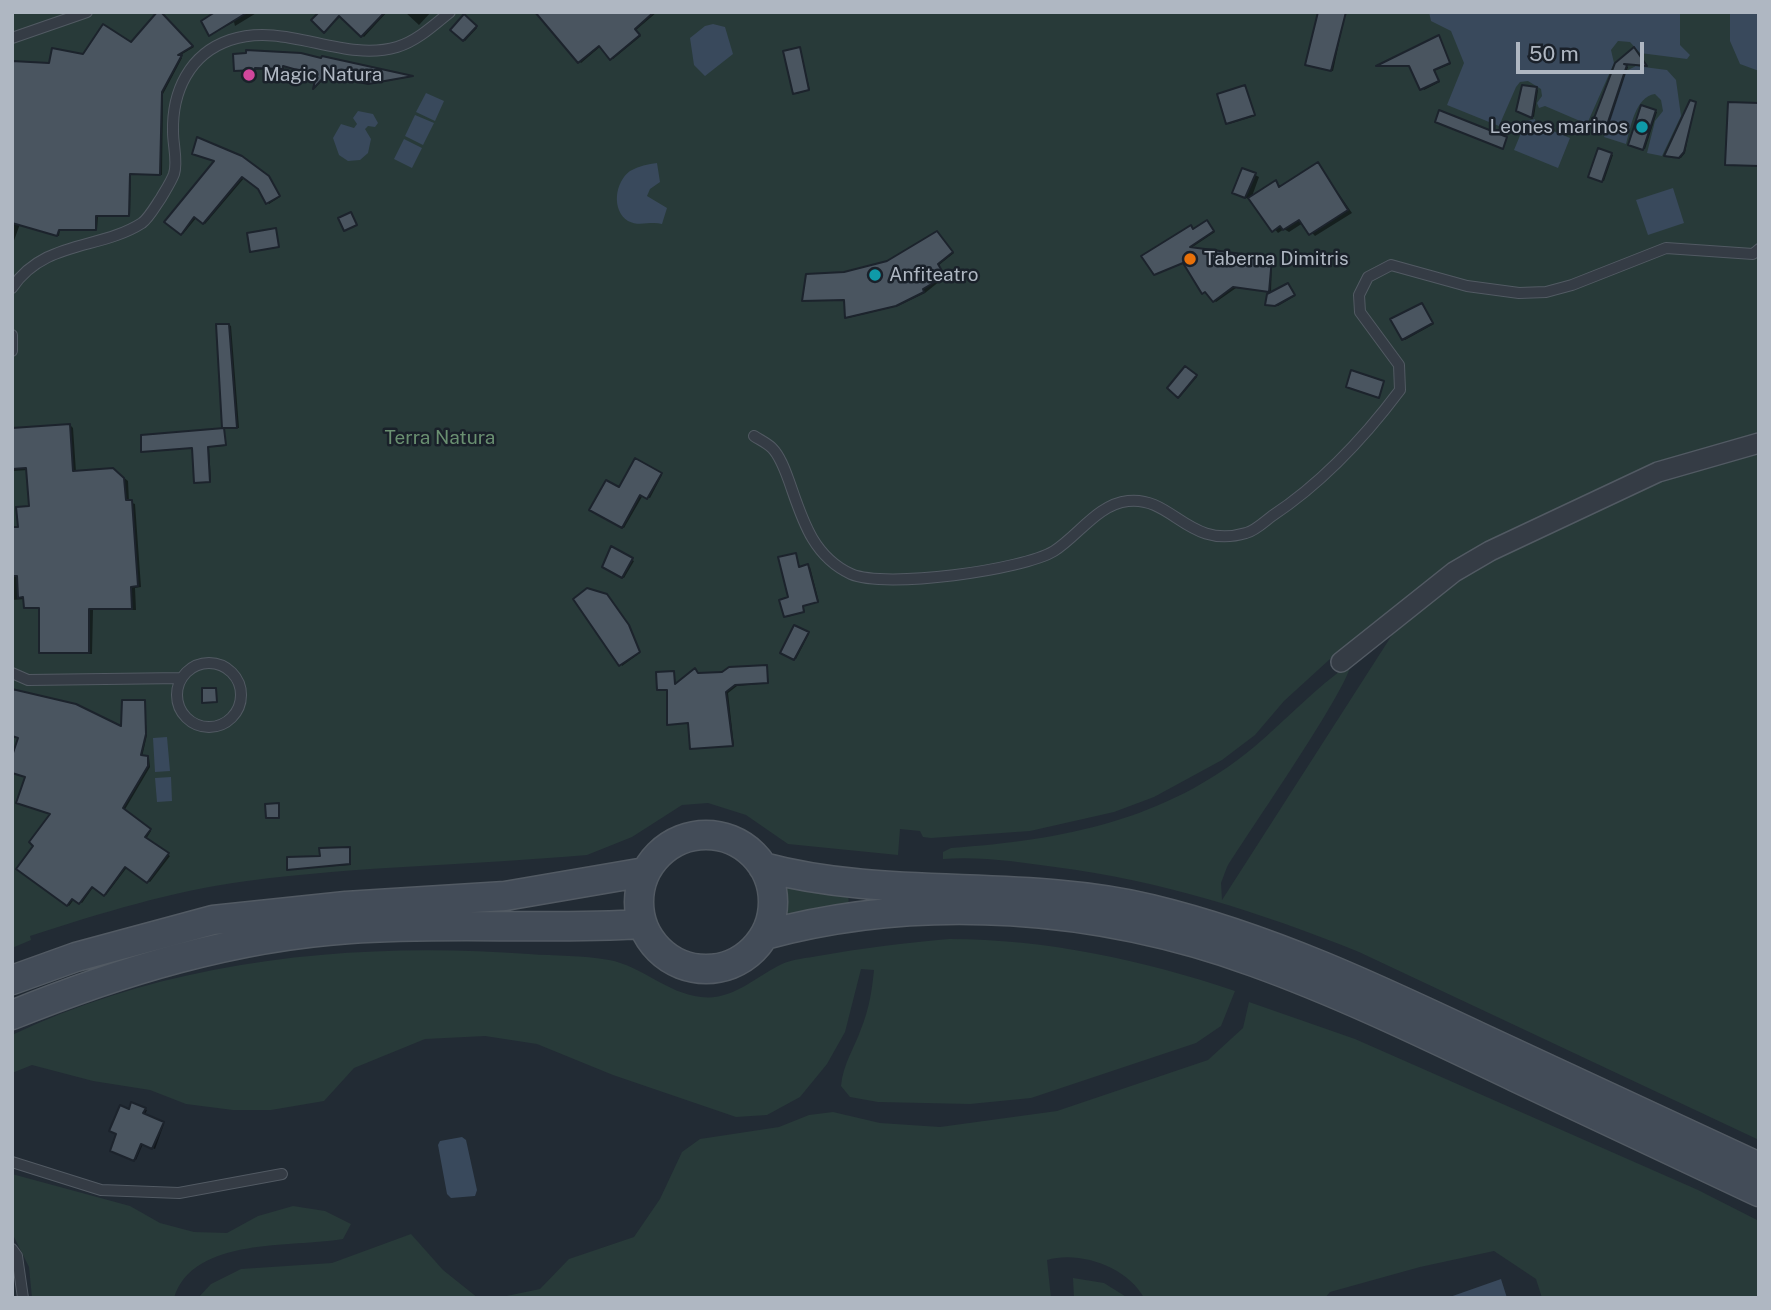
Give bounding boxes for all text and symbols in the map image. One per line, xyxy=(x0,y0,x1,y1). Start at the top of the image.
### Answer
scale bar xyxy=(1519,28,1647,72)
text: 50 m xyxy=(1529,41,1579,66)
place label: Magic Natura xyxy=(263,64,382,86)
marker: Magic Natura xyxy=(241,67,257,83)
place label: Leones marinos xyxy=(1490,116,1628,138)
marker: Leones marinos xyxy=(1634,119,1650,135)
place label: Taberna Dimitris xyxy=(1204,248,1349,270)
marker: Taberna Dimitris xyxy=(1182,251,1198,267)
place label: Anfiteatro xyxy=(889,264,979,286)
marker: Anfiteatro xyxy=(867,267,883,283)
park label: Terra Natura xyxy=(385,427,495,449)

